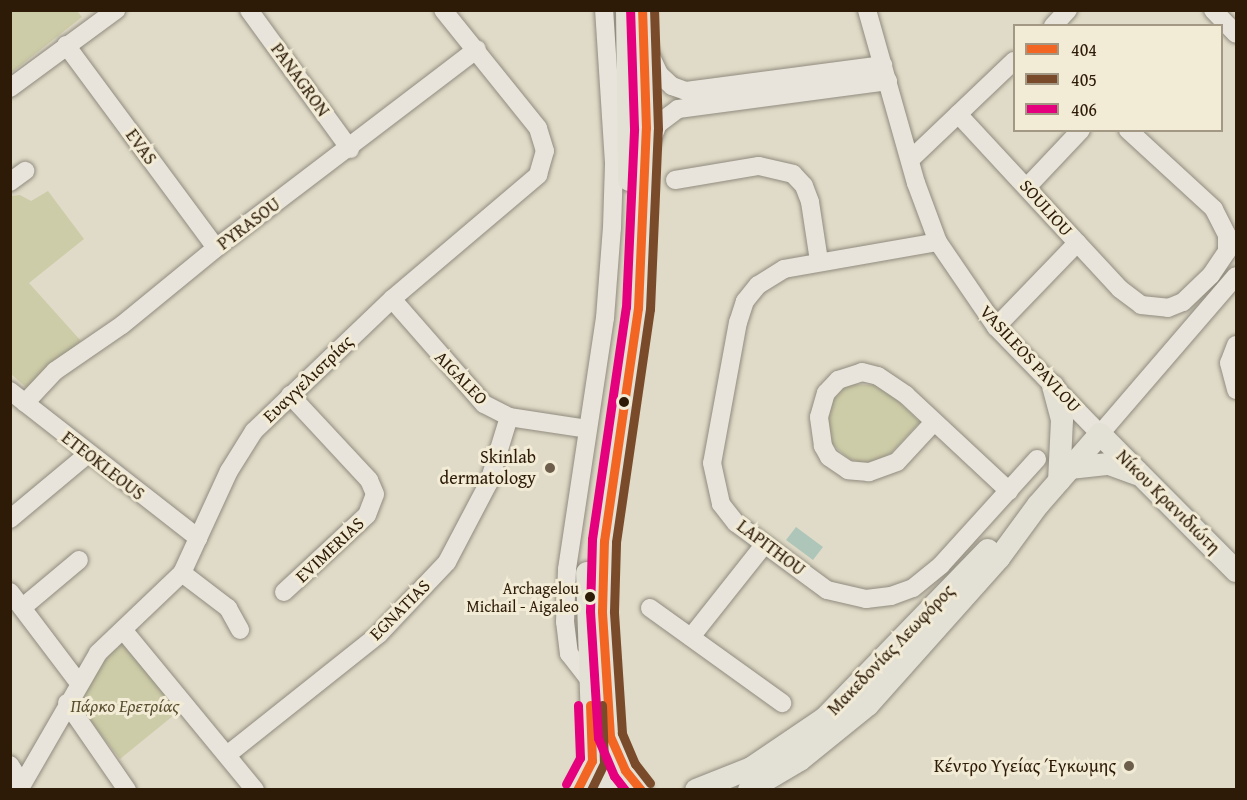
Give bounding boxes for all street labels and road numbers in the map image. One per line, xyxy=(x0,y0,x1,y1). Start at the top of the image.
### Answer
street label: PANAGRON xyxy=(266,39,334,121)
street label: EVAS xyxy=(121,125,161,169)
street label: SOULIOU xyxy=(1015,175,1077,241)
street label: PYRASOU xyxy=(213,193,285,255)
street label: VASILEOS PAVLOU xyxy=(975,301,1085,417)
street label: Ευαγγελιστρίας xyxy=(259,331,357,427)
street label: AIGALEO xyxy=(430,346,492,410)
street label: ETEOKLEOUS xyxy=(57,427,149,505)
street label: Νίκου Κρανιδιώτη xyxy=(1112,446,1224,558)
street label: EVIMERIAS xyxy=(291,513,369,587)
street label: LAPITHOU xyxy=(733,515,809,581)
street label: EGNATIAS xyxy=(365,575,435,645)
street label: Μακεδονίας Λεωφόρος xyxy=(823,580,959,720)

